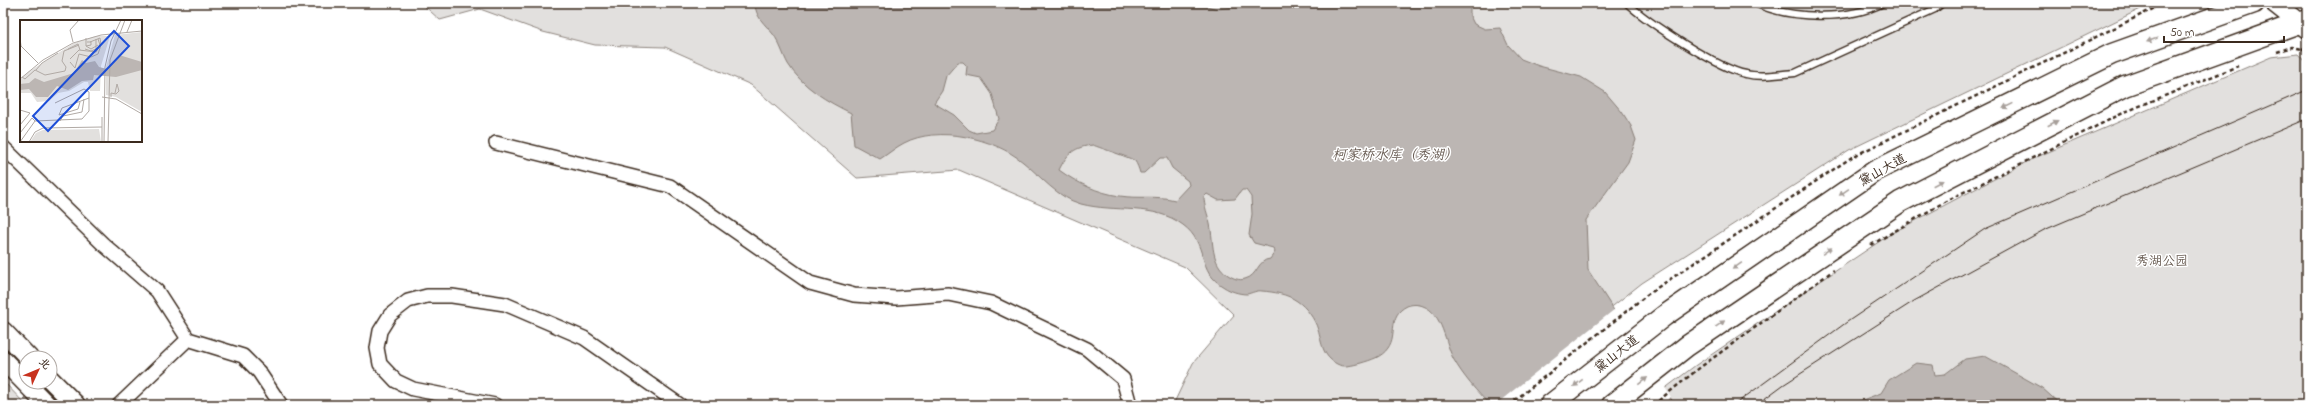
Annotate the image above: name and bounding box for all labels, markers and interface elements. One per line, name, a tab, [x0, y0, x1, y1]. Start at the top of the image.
scale bar	[2164, 18, 2284, 44]
inset map	[20, 20, 142, 142]
text: 50 m	[2170, 24, 2194, 42]
one-way arrow	[2145, 38, 2157, 44]
one-way arrow	[2002, 102, 2014, 109]
one-way arrow	[2047, 120, 2059, 126]
water label: 柯家桥水库（秀湖）	[1332, 145, 1458, 166]
street label: 黛山大道	[1855, 149, 1910, 191]
one-way arrow	[1932, 180, 1943, 186]
one-way arrow	[1839, 188, 1849, 196]
one-way arrow	[1822, 247, 1833, 255]
park label: 秀湖公园	[2136, 252, 2188, 271]
one-way arrow	[1732, 262, 1742, 270]
one-way arrow	[1714, 320, 1725, 328]
street label: 黛山大道	[1591, 331, 1643, 378]
north arrow	[18, 350, 58, 390]
text: 北	[35, 354, 54, 373]
one-way arrow	[1637, 377, 1648, 385]
one-way arrow	[1573, 379, 1584, 387]

